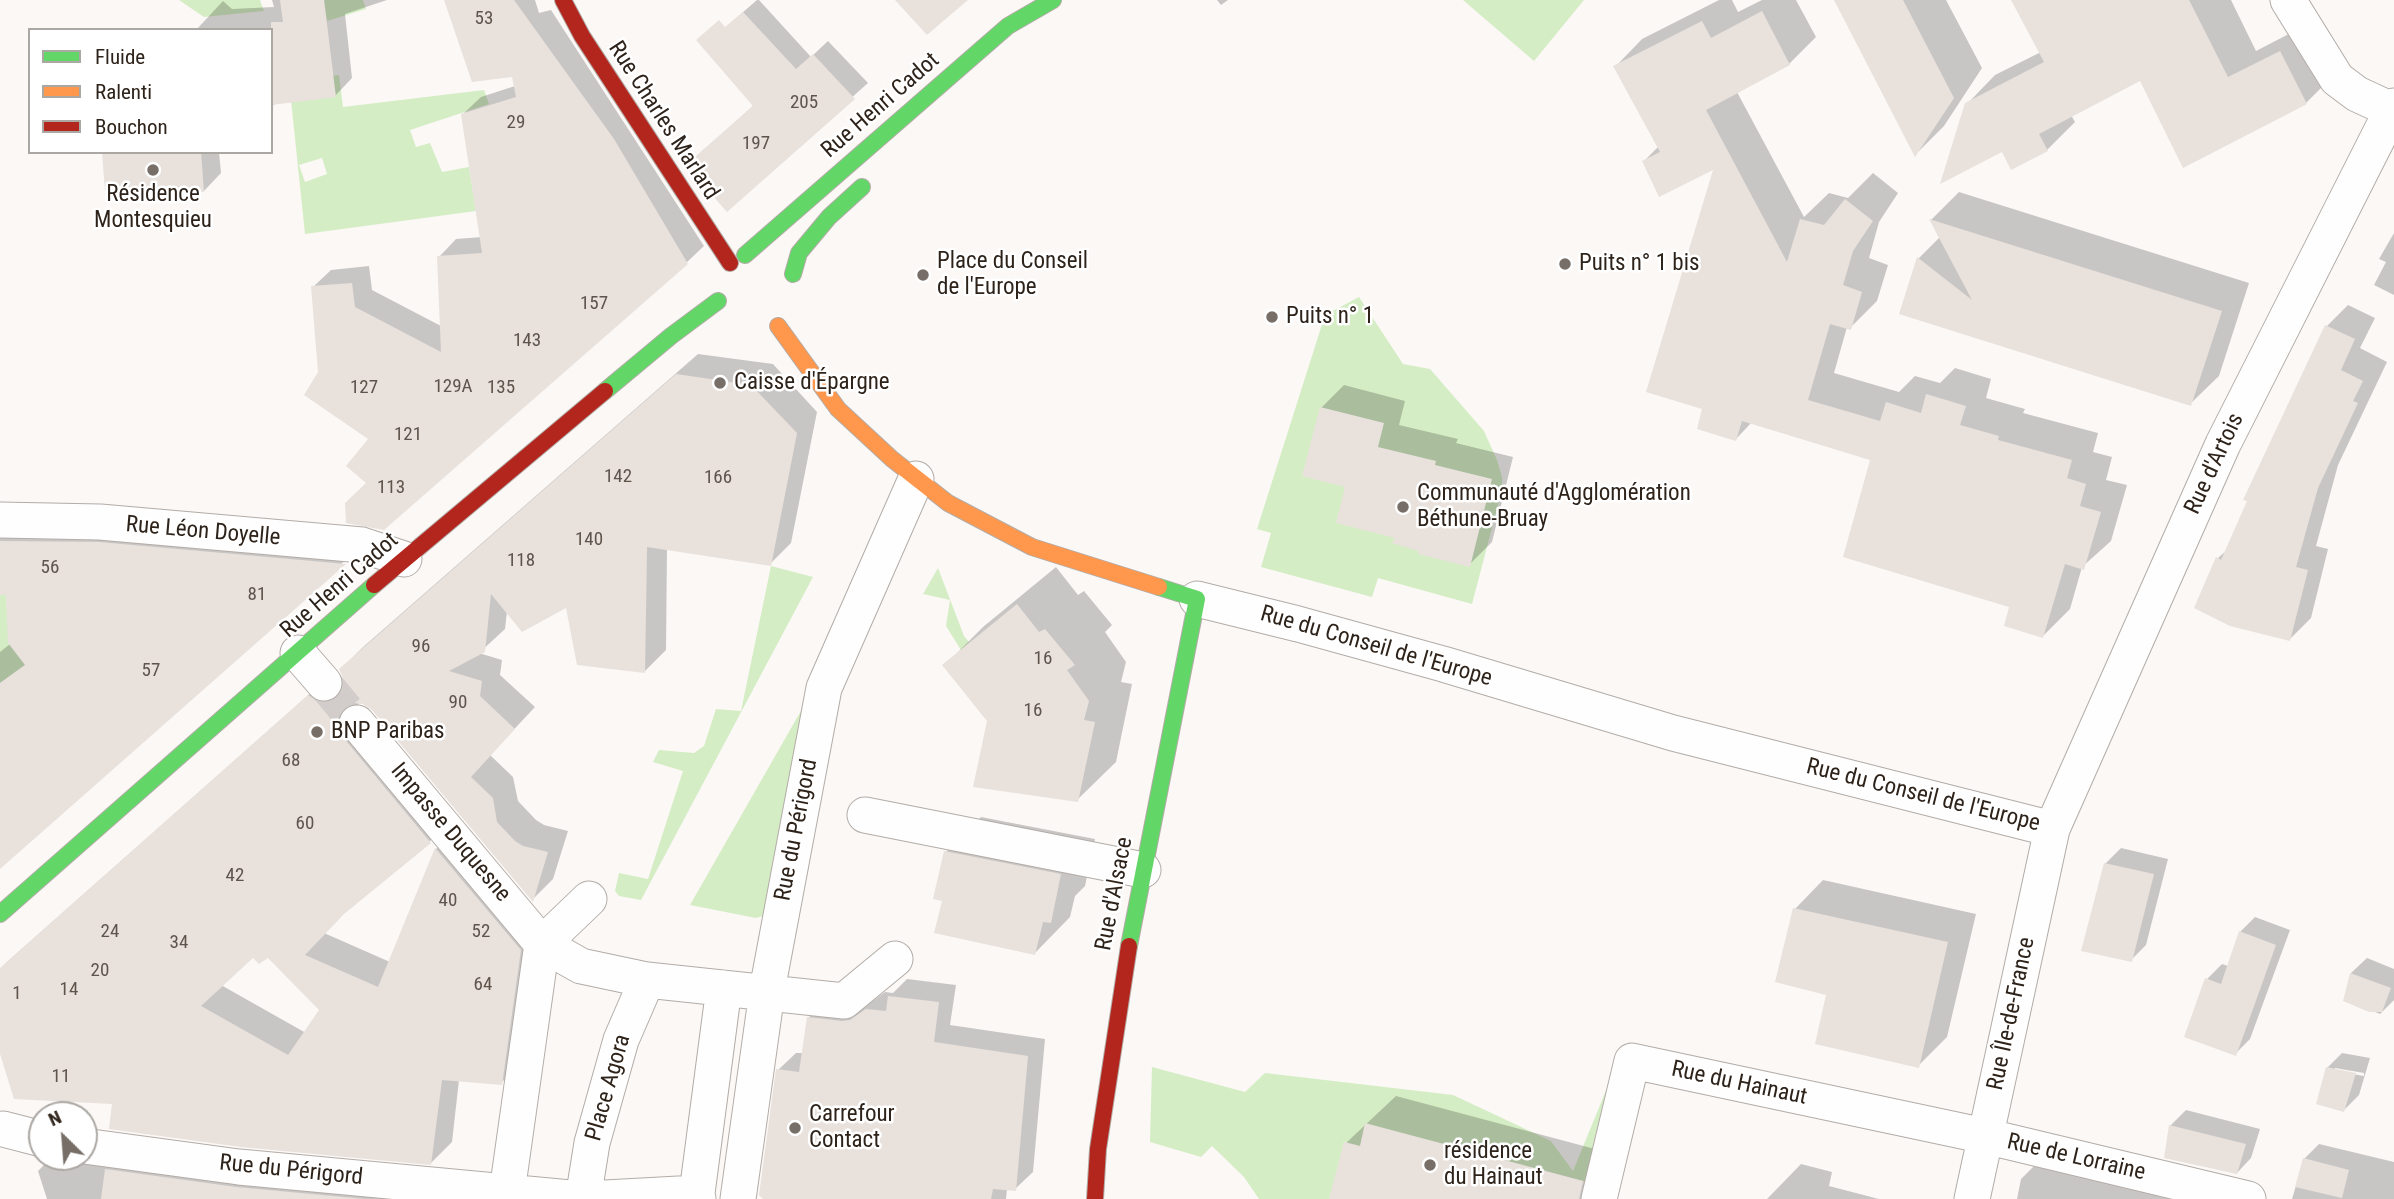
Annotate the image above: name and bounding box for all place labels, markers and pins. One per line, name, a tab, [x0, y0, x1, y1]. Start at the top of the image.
marker: Résidence Montesquieu	[145, 162, 161, 178]
place label: Résidence Montesquieu	[94, 181, 212, 235]
place label: Place du Conseil de l'Europe	[937, 248, 1088, 302]
place label: Puits n° 1 bis	[1579, 250, 1699, 278]
marker: Puits n° 1 bis	[1557, 256, 1573, 272]
marker: Place du Conseil de l'Europe	[915, 267, 931, 283]
place label: Puits n° 1	[1286, 303, 1374, 331]
marker: Puits n° 1	[1264, 309, 1280, 325]
place label: Caisse d'Épargne	[734, 369, 890, 397]
marker: Caisse d'Épargne	[712, 375, 728, 391]
place label: Communauté d'Agglomération Béthune-Bruay	[1417, 480, 1691, 534]
marker: Communauté d'Agglomération Béthune-Bruay	[1395, 499, 1411, 515]
place label: BNP Paribas	[331, 718, 445, 746]
marker: BNP Paribas	[309, 724, 325, 740]
place label: Carrefour Contact	[809, 1101, 895, 1155]
marker: Carrefour Contact	[787, 1120, 803, 1136]
place label: résidence du Hainaut	[1444, 1138, 1542, 1192]
marker: résidence du Hainaut	[1422, 1157, 1438, 1173]

